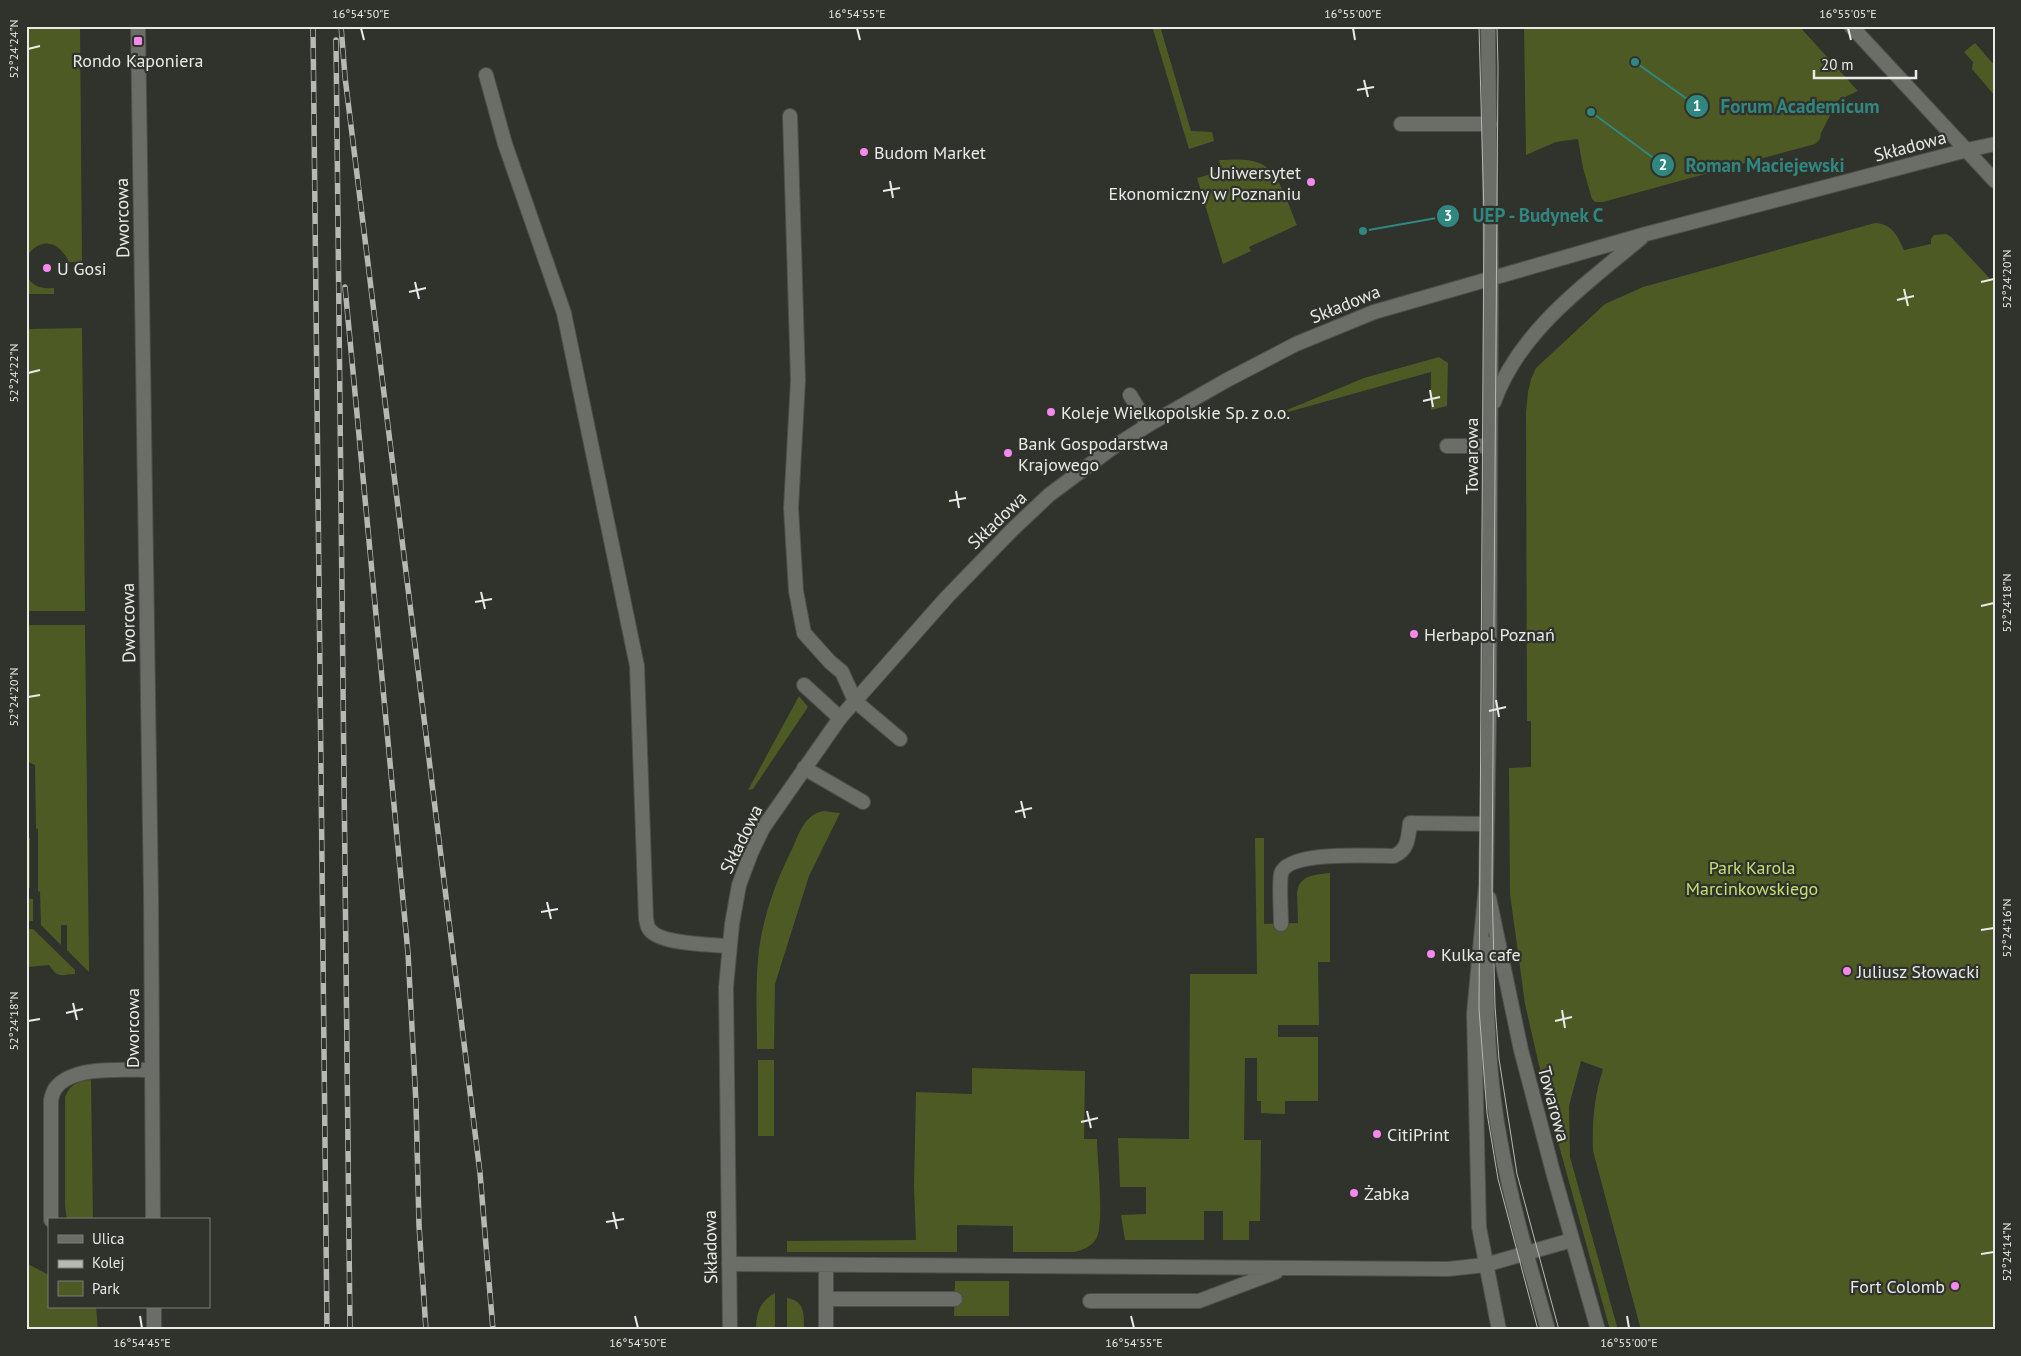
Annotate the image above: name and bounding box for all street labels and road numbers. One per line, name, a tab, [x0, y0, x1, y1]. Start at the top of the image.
street label: Składowa	[1871, 125, 1949, 167]
street label: Dworcowa	[110, 178, 134, 258]
street label: Składowa	[1307, 280, 1383, 328]
street label: Towarowa	[1460, 417, 1483, 495]
street label: Składowa	[963, 486, 1031, 554]
street label: Dworcowa	[116, 583, 140, 663]
street label: Składowa	[715, 801, 767, 877]
street label: Dworcowa	[121, 988, 144, 1068]
street label: Towarowa	[1533, 1064, 1575, 1144]
street label: Składowa	[698, 1210, 722, 1284]

